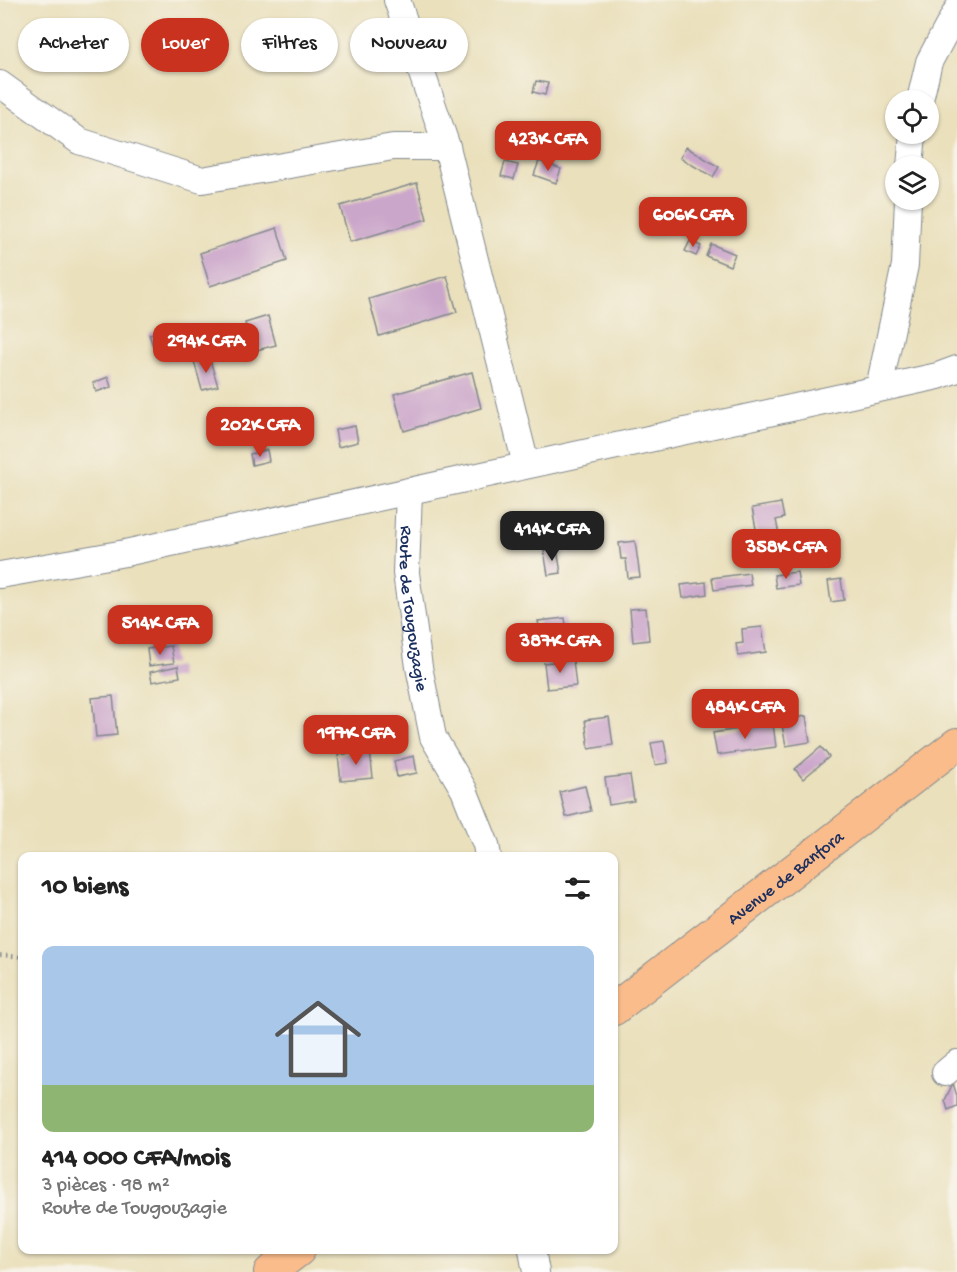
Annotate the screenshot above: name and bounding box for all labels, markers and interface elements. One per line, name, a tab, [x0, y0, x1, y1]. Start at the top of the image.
chip: Acheter	[18, 18, 129, 72]
chip: Louer	[141, 18, 229, 72]
chip: Filtres	[241, 18, 338, 72]
chip: Nouveau	[350, 18, 468, 72]
map controls	[885, 90, 939, 210]
button: locate	[885, 90, 939, 144]
pin: 423K CFA	[486, 121, 610, 172]
text: 423K CFA	[509, 129, 587, 152]
button: layers	[885, 156, 939, 210]
pin: 606K CFA	[631, 197, 755, 248]
text: 606K CFA	[653, 205, 733, 228]
pin: 294K CFA	[144, 323, 268, 374]
text: 294K CFA	[167, 331, 245, 354]
pin: 202K CFA	[198, 407, 322, 458]
text: 202K CFA	[220, 415, 300, 438]
pin: 414K CFA	[490, 511, 614, 562]
text: 414K CFA	[514, 519, 590, 542]
street label: Route de Tougouzagie	[393, 525, 432, 694]
pin: 358K CFA	[724, 529, 848, 580]
text: 358K CFA	[746, 537, 826, 560]
pin: 514K CFA	[98, 605, 222, 656]
text: 514K CFA	[122, 613, 198, 636]
pin: 387K CFA	[498, 623, 622, 674]
text: 387K CFA	[520, 631, 600, 654]
pin: 484K CFA	[683, 689, 807, 740]
text: 484K CFA	[706, 697, 784, 720]
pin: 197K CFA	[294, 715, 418, 766]
text: 197K CFA	[317, 723, 395, 746]
street label: Avenue de Banfora	[724, 827, 850, 930]
icon: filters	[561, 872, 594, 905]
text: 10 biens	[42, 873, 128, 904]
icon: home	[264, 985, 372, 1093]
text: 414 000 CFA/mois	[42, 1144, 230, 1175]
text: 3 pièces · 98 m²	[42, 1175, 170, 1198]
text: Route de Tougouzagie	[42, 1198, 227, 1221]

